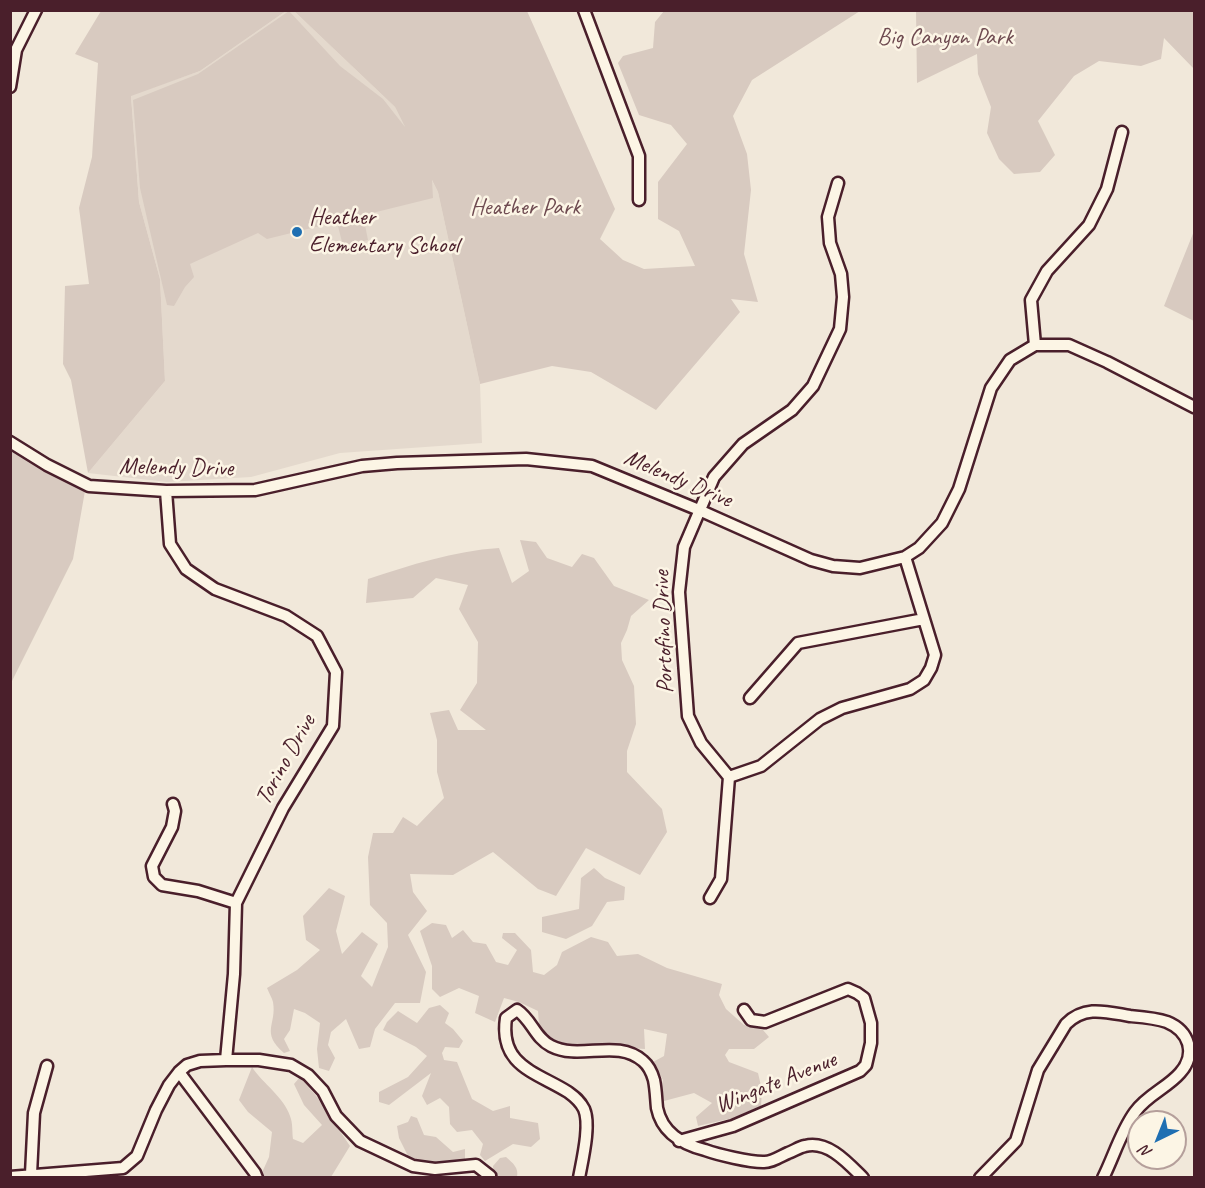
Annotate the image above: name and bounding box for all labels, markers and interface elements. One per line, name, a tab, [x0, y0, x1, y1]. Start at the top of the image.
park label: Big Canyon Park	[877, 24, 1013, 52]
park label: Heather Park	[470, 194, 580, 222]
place label: Heather Elementary School	[309, 204, 459, 260]
marker: Heather Elementary School	[290, 225, 304, 239]
street label: Melendy Drive	[620, 443, 736, 515]
street label: Melendy Drive	[119, 453, 233, 483]
street label: Portofino Drive	[647, 570, 681, 694]
street label: Torino Drive	[250, 710, 322, 810]
street label: Wingate Avenue	[711, 1046, 841, 1120]
north arrow	[1127, 1110, 1187, 1170]
text: N	[1136, 1141, 1157, 1162]

